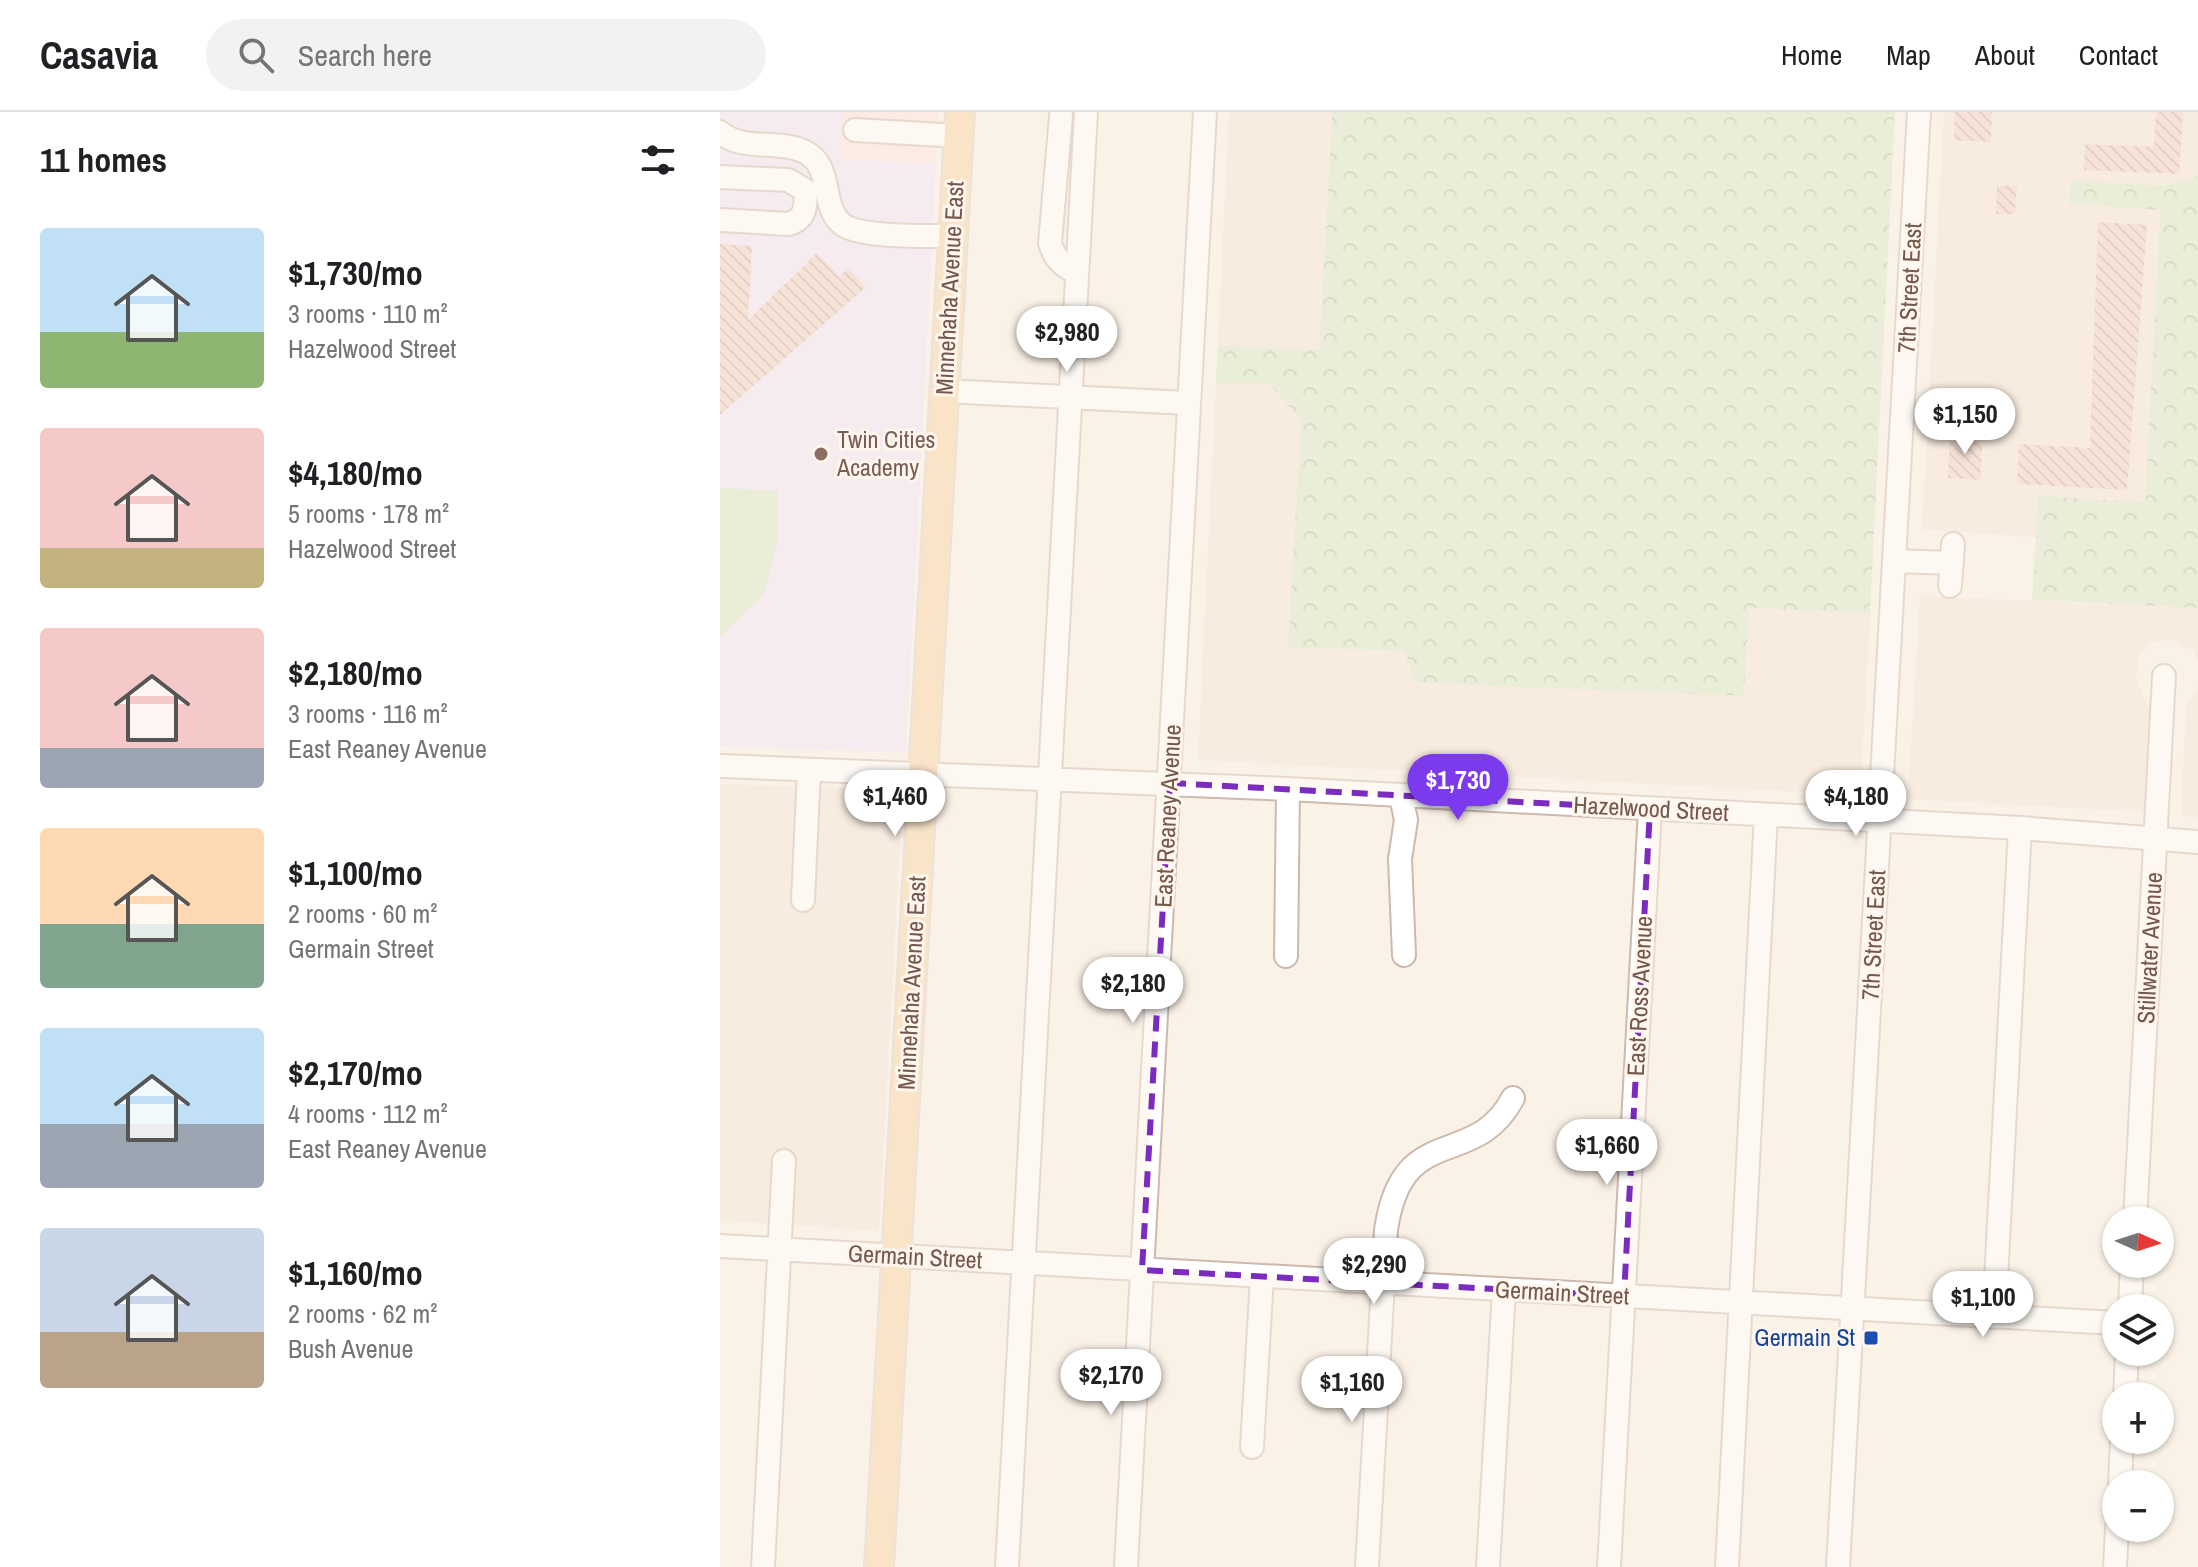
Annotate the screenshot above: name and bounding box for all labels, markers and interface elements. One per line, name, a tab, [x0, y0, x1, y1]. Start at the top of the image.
search box	[206, 19, 766, 91]
text: Casavia	[40, 30, 158, 81]
icon: search	[234, 33, 278, 77]
text: Search here	[298, 35, 432, 75]
text: Home	[1781, 36, 1842, 74]
text: Map	[1886, 36, 1931, 74]
text: About	[1975, 36, 2035, 74]
text: Contact	[2079, 36, 2158, 74]
text: 11 homes	[40, 137, 167, 183]
icon: filters	[636, 138, 680, 182]
street label: Minnehaha Avenue East	[927, 180, 971, 396]
street label: 7th Street East	[1890, 222, 1928, 354]
text: $1,730/mo	[288, 250, 423, 296]
icon: home	[104, 260, 200, 356]
text: 3 rooms · 110 m²	[288, 296, 448, 331]
pin: $2,980	[1002, 306, 1132, 374]
text: $2,980	[1034, 314, 1100, 349]
text: Hazelwood Street	[288, 331, 456, 366]
pin: $1,150	[1900, 388, 2030, 456]
text: $1,150	[1932, 396, 1998, 431]
place label: Twin Cities Academy	[836, 423, 935, 483]
marker: Twin Cities Academy	[812, 445, 830, 463]
text: $4,180/mo	[288, 450, 423, 496]
icon: home	[104, 460, 200, 556]
text: 5 rooms · 178 m²	[288, 496, 449, 531]
text: Hazelwood Street	[288, 531, 456, 566]
text: $2,180/mo	[288, 650, 423, 696]
icon: home	[104, 660, 200, 756]
text: 3 rooms · 116 m²	[288, 696, 448, 731]
street label: East Reaney Avenue	[1146, 723, 1188, 908]
text: East Reaney Avenue	[288, 731, 487, 766]
pin: $1,730	[1393, 754, 1523, 822]
text: $1,730	[1425, 762, 1491, 797]
pin: $1,460	[830, 770, 960, 838]
pin: $4,180	[1791, 770, 1921, 838]
text: $1,460	[862, 778, 928, 813]
text: $4,180	[1823, 778, 1889, 813]
street label: Hazelwood Street	[1573, 788, 1730, 828]
text: $1,100/mo	[288, 850, 423, 896]
icon: home	[104, 860, 200, 956]
street label: 7th Street East	[1854, 869, 1892, 1001]
street label: Stillwater Avenue	[2129, 871, 2169, 1025]
street label: Minnehaha Avenue East	[889, 875, 933, 1091]
text: 2 rooms · 60 m²	[288, 896, 437, 931]
street label: East Ross Avenue	[1619, 915, 1659, 1077]
text: Germain Street	[288, 931, 434, 966]
pin: $2,180	[1068, 957, 1198, 1025]
text: $2,180	[1100, 965, 1166, 1000]
text: $2,170/mo	[288, 1050, 423, 1096]
icon: home	[104, 1060, 200, 1156]
text: 4 rooms · 112 m²	[288, 1096, 448, 1131]
pin: $1,660	[1542, 1119, 1672, 1187]
text: $1,660	[1574, 1127, 1640, 1162]
text: East Reaney Avenue	[288, 1131, 487, 1166]
north arrow	[2102, 1206, 2174, 1278]
map controls	[2102, 1206, 2174, 1542]
street label: Germain Street	[847, 1237, 984, 1276]
pin: $2,290	[1309, 1238, 1439, 1306]
text: $2,290	[1341, 1246, 1407, 1281]
text: $1,160/mo	[288, 1250, 423, 1296]
icon: home	[104, 1260, 200, 1356]
pin: $1,100	[1918, 1271, 2048, 1339]
street label: Germain Street	[1494, 1273, 1631, 1312]
text: $1,100	[1950, 1279, 2016, 1314]
button: layers	[2102, 1294, 2174, 1366]
text: 2 rooms · 62 m²	[288, 1296, 437, 1331]
place label: Germain St	[1754, 1321, 1856, 1353]
marker: Germain St	[1862, 1329, 1880, 1347]
text: Bush Avenue	[288, 1331, 413, 1366]
pin: $2,170	[1046, 1349, 1176, 1417]
pin: $1,160	[1287, 1356, 1417, 1424]
text: $2,170	[1078, 1357, 1144, 1392]
text: $1,160	[1319, 1364, 1385, 1399]
button: +	[2102, 1382, 2174, 1454]
button: −	[2102, 1470, 2174, 1542]

